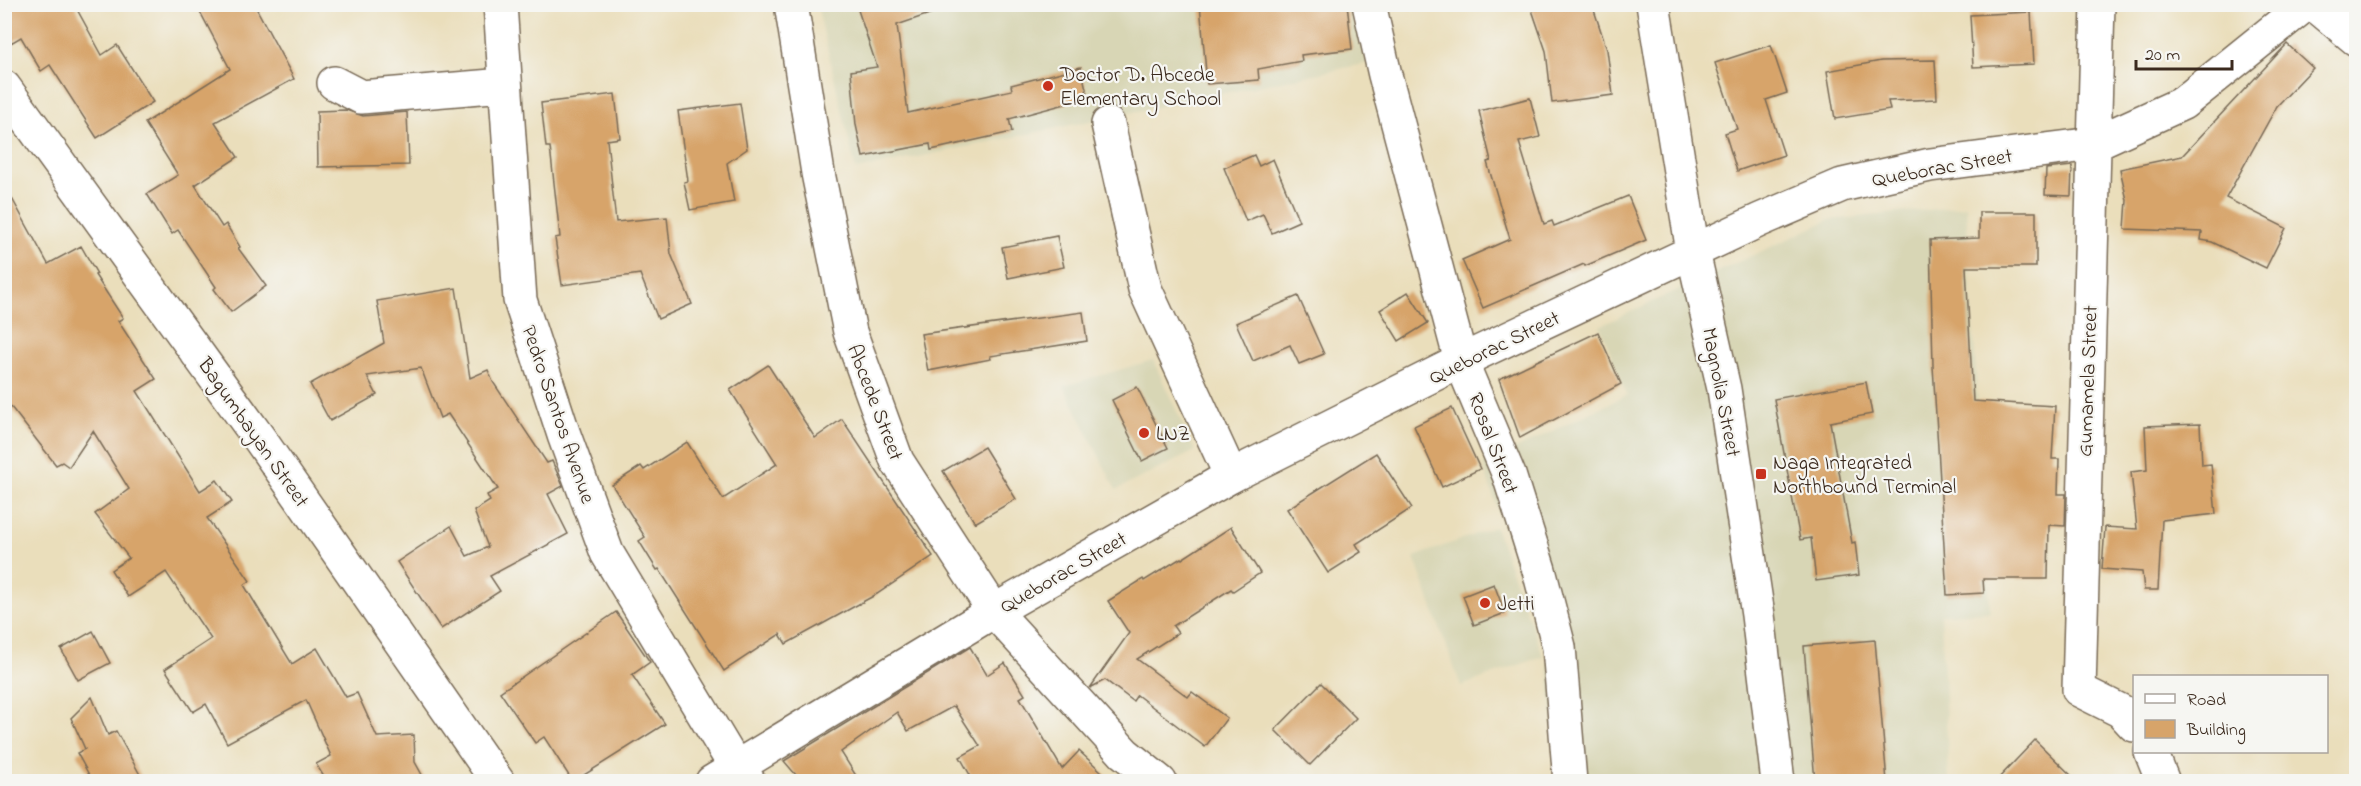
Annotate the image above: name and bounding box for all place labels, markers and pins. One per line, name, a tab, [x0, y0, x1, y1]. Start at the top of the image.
place label: Doctor D. Abcede Elementary School	[1059, 61, 1221, 117]
marker: Doctor D. Abcede Elementary School	[1041, 79, 1055, 93]
place label: LNZ	[1156, 420, 1190, 450]
marker: LNZ	[1137, 426, 1151, 440]
place label: Naga Integrated Northbound Terminal	[1773, 449, 1956, 503]
marker: Naga Integrated Northbound Terminal	[1754, 467, 1768, 481]
place label: Jetti	[1497, 590, 1535, 620]
marker: Jetti	[1478, 596, 1492, 610]

